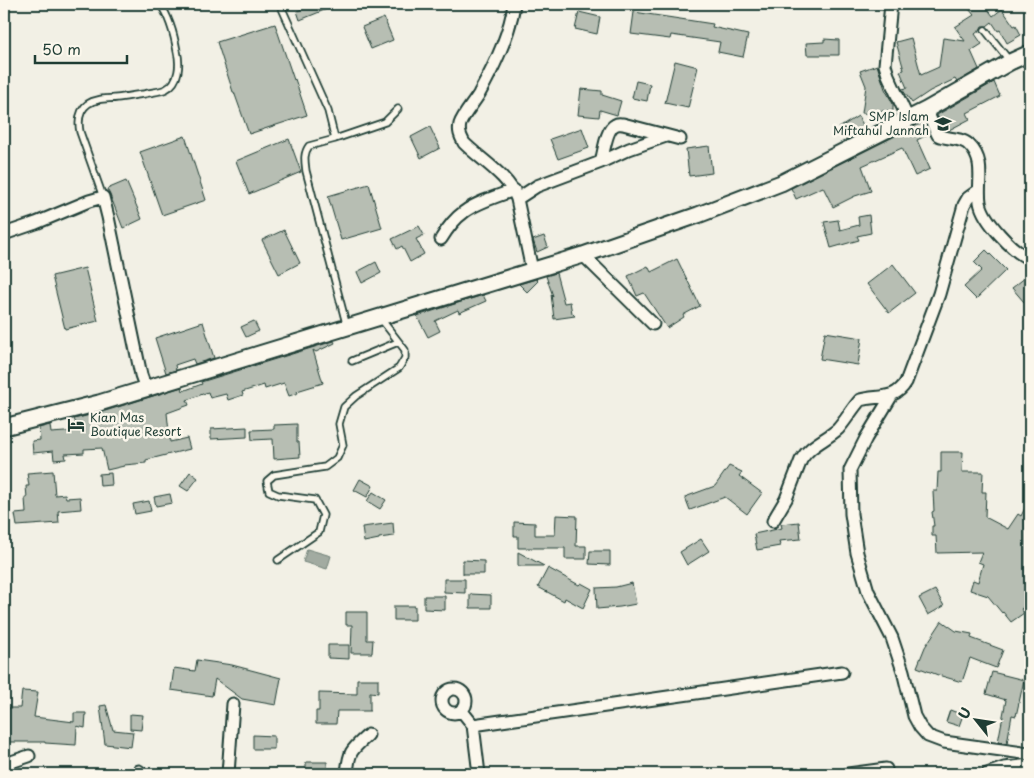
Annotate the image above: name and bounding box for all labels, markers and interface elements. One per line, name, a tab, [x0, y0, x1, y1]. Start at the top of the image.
scale bar	[35, 32, 128, 64]
text: 50 m	[42, 37, 81, 60]
place label: SMP Islam Miftahul Jannah	[833, 107, 929, 139]
school or university icon: SMP Islam Miftahul Jannah	[933, 114, 953, 134]
place label: Kian Mas Boutique Resort	[90, 408, 181, 440]
hotel icon: Kian Mas Boutique Resort	[66, 415, 86, 435]
north arrow	[952, 696, 1002, 746]
text: U	[953, 703, 976, 723]

